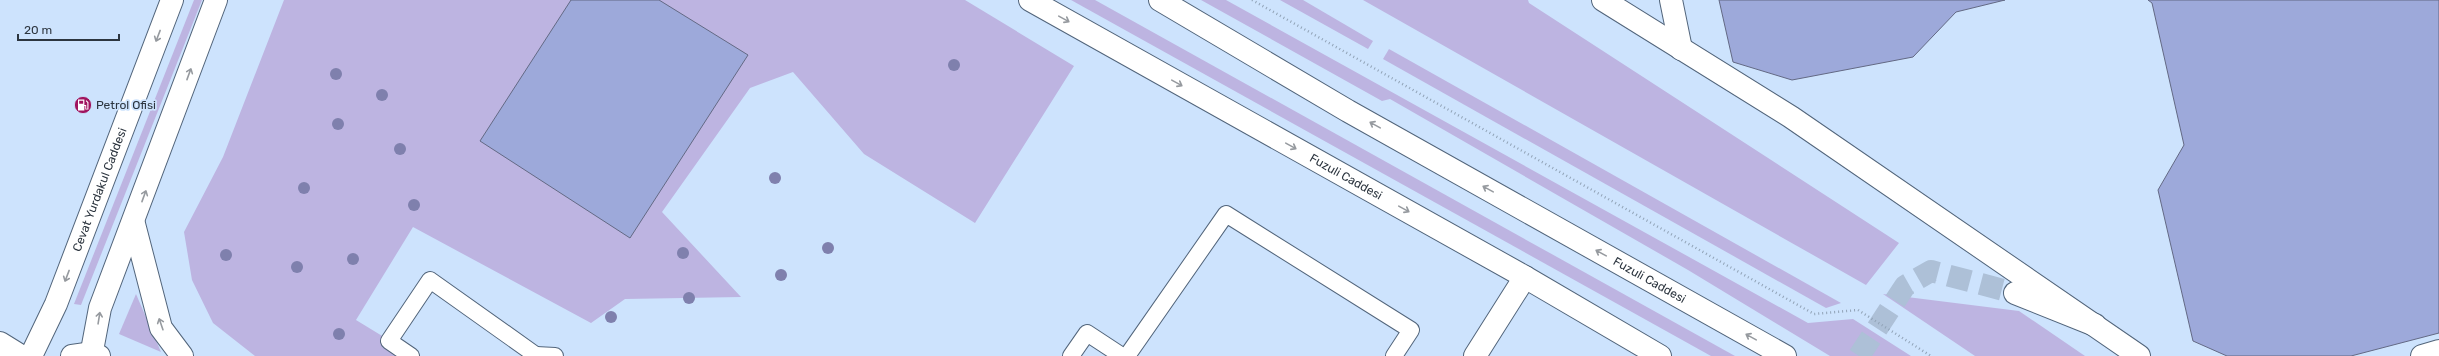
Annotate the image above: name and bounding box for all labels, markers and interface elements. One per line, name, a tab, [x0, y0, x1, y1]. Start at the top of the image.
scale bar	[18, 16, 119, 42]
one-way arrow	[1058, 16, 1070, 23]
text: 20 m	[24, 23, 52, 37]
one-way arrow	[154, 30, 162, 42]
one-way arrow	[185, 69, 193, 81]
one-way arrow	[1171, 79, 1183, 87]
fuel station icon: Petrol Ofisi	[73, 95, 93, 115]
place label: Petrol Ofisi	[96, 98, 156, 112]
one-way arrow	[1369, 121, 1381, 129]
street label: Cevat Yurdakul Caddesi	[70, 126, 130, 254]
one-way arrow	[1285, 143, 1297, 150]
street label: Fuzuli Caddesi	[1307, 151, 1385, 203]
one-way arrow	[1482, 185, 1494, 192]
one-way arrow	[140, 191, 148, 203]
one-way arrow	[1398, 206, 1410, 214]
one-way arrow	[1595, 248, 1607, 256]
street label: Fuzuli Caddesi	[1611, 254, 1688, 306]
one-way arrow	[62, 269, 70, 281]
one-way arrow	[95, 312, 103, 325]
one-way arrow	[157, 317, 164, 330]
one-way arrow	[1745, 332, 1757, 340]

